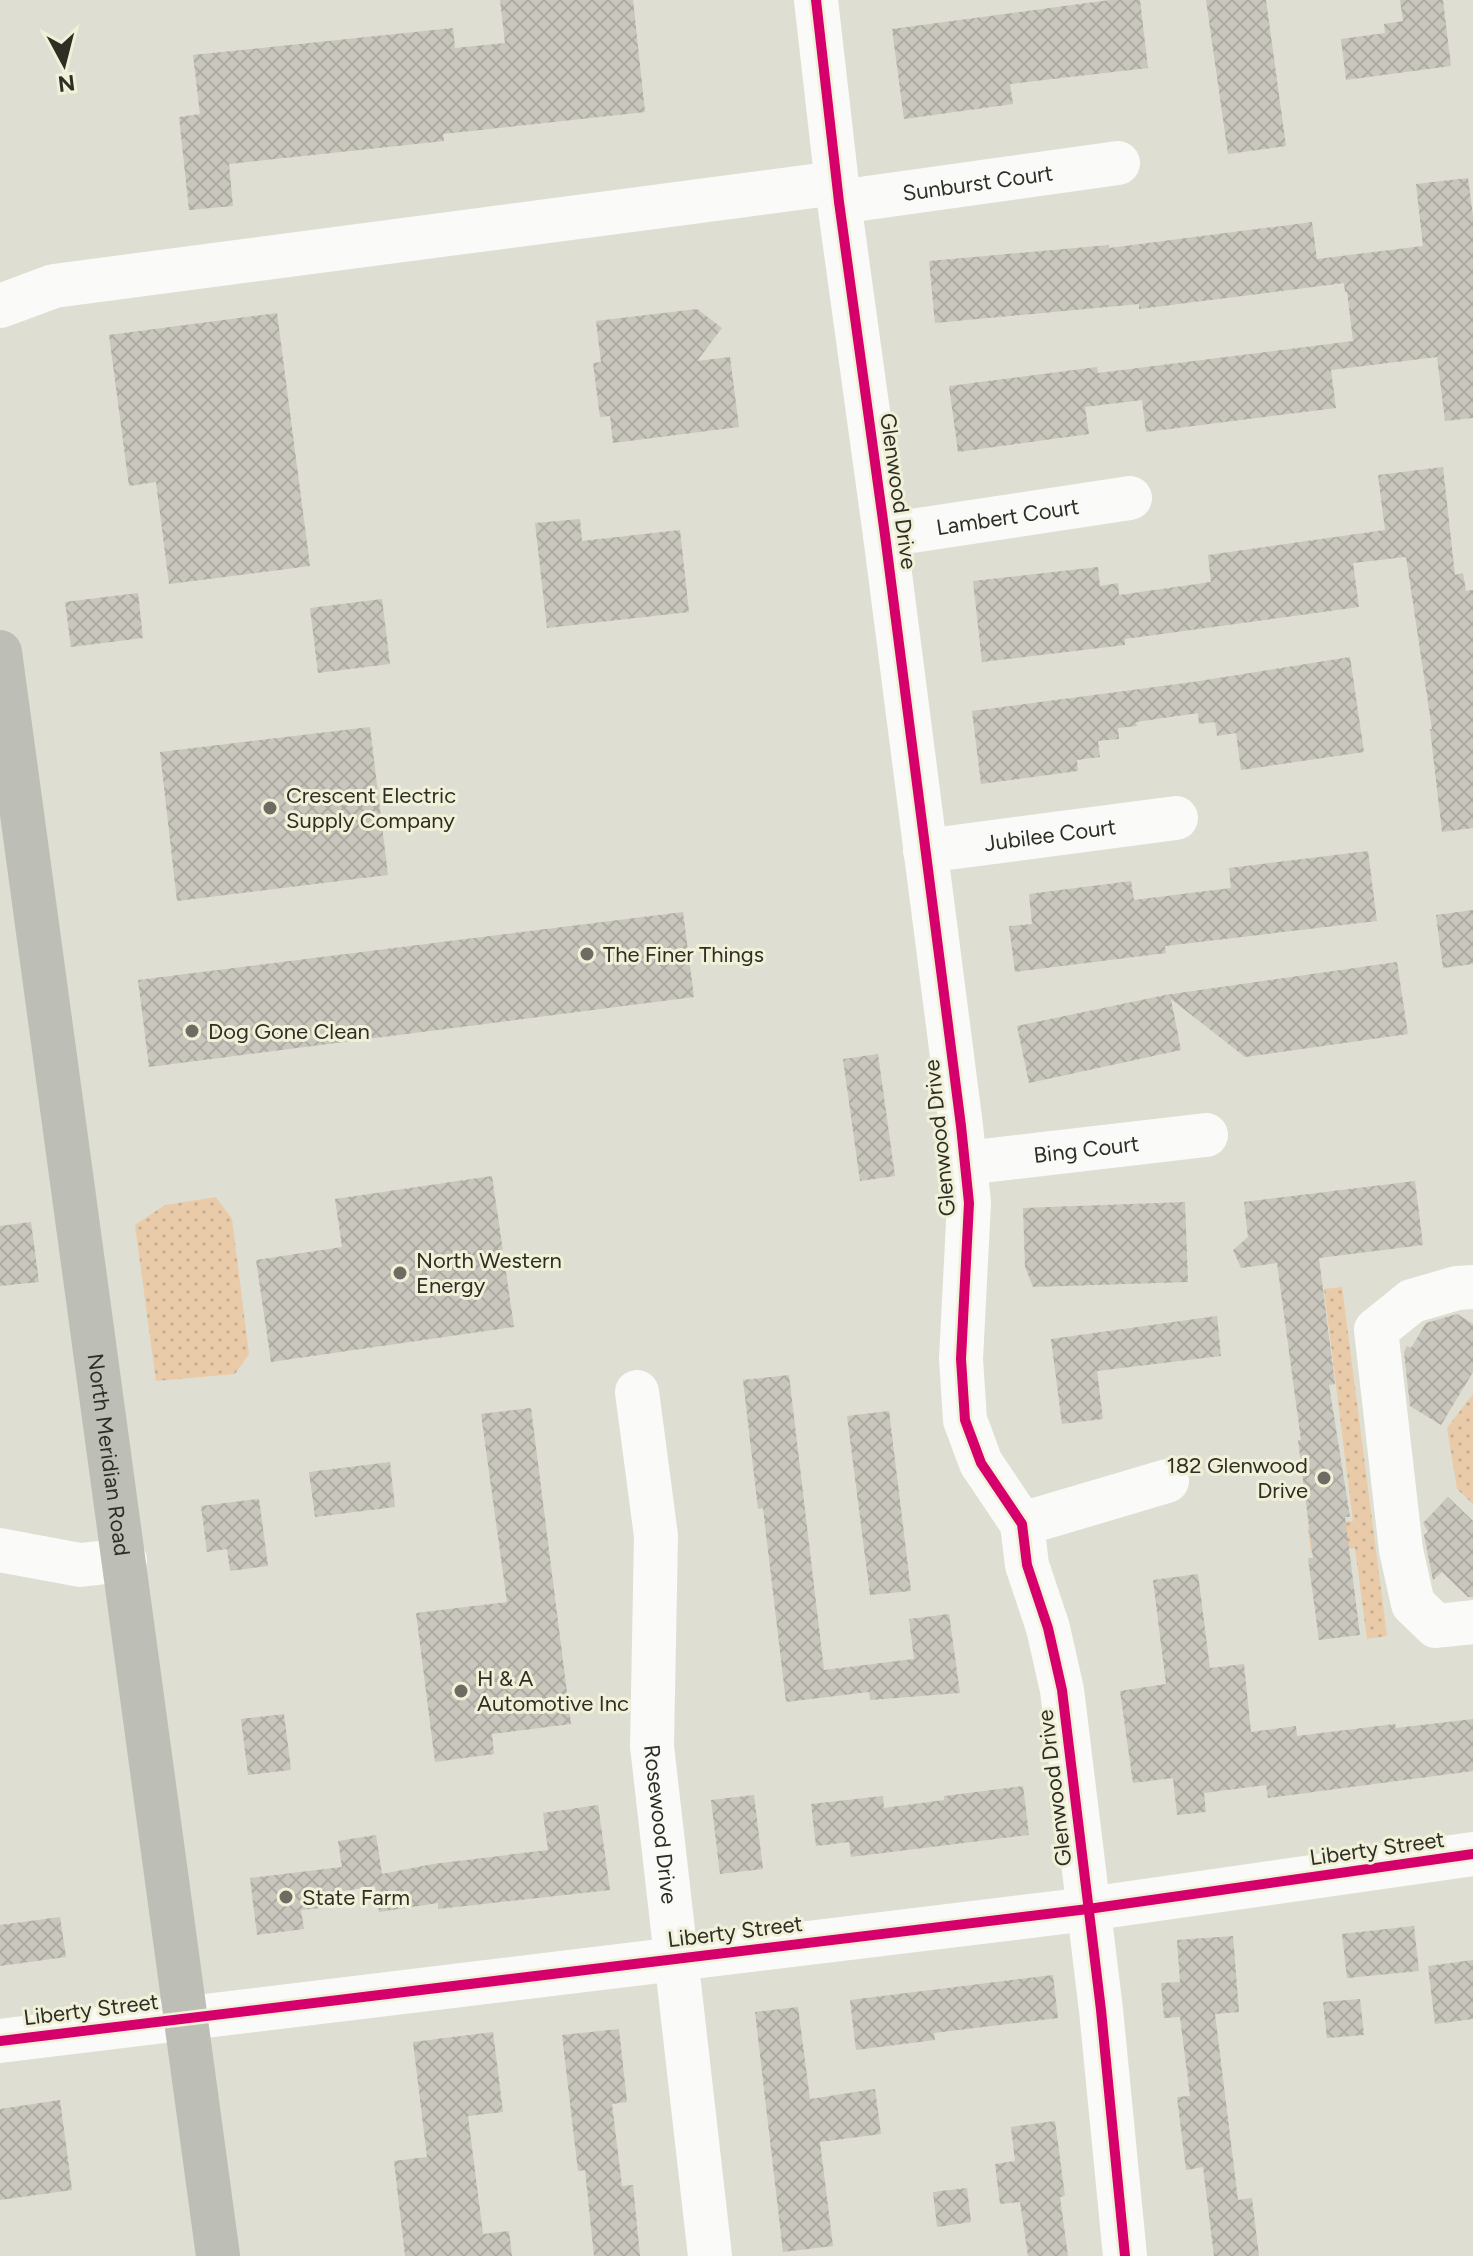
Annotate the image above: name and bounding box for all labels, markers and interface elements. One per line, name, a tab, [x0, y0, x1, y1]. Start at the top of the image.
north arrow	[24, 24, 104, 104]
text: N	[56, 69, 76, 98]
street label: Sunburst Court	[901, 159, 1055, 207]
street label: Glenwood Drive	[874, 411, 923, 571]
street label: Lambert Court	[934, 493, 1081, 541]
place label: Crescent Electric Supply Company	[286, 782, 456, 834]
marker: Crescent Electric Supply Company	[261, 799, 279, 817]
street label: Jubilee Court	[982, 813, 1118, 857]
place label: The Finer Things	[603, 941, 764, 968]
marker: The Finer Things	[578, 945, 596, 963]
place label: Dog Gone Clean	[208, 1018, 370, 1045]
marker: Dog Gone Clean	[183, 1022, 201, 1040]
street label: Glenwood Drive	[918, 1058, 961, 1218]
street label: Bing Court	[1032, 1130, 1140, 1169]
place label: North Western Energy	[416, 1247, 562, 1299]
marker: North Western Energy	[391, 1264, 409, 1282]
street label: North Meridian Road	[81, 1352, 136, 1558]
place label: 182 Glenwood Drive	[1167, 1452, 1308, 1504]
marker: 182 Glenwood Drive	[1315, 1469, 1333, 1487]
place label: H & A Automotive Inc	[477, 1665, 629, 1717]
marker: H & A Automotive Inc	[452, 1682, 470, 1700]
street label: Glenwood Drive	[1032, 1708, 1077, 1868]
street label: Rosewood Drive	[638, 1743, 683, 1905]
street label: Liberty Street	[1308, 1826, 1446, 1871]
place label: State Farm	[302, 1884, 410, 1911]
marker: State Farm	[277, 1888, 295, 1906]
street label: Liberty Street	[666, 1910, 804, 1953]
street label: Liberty Street	[22, 1988, 160, 2031]

